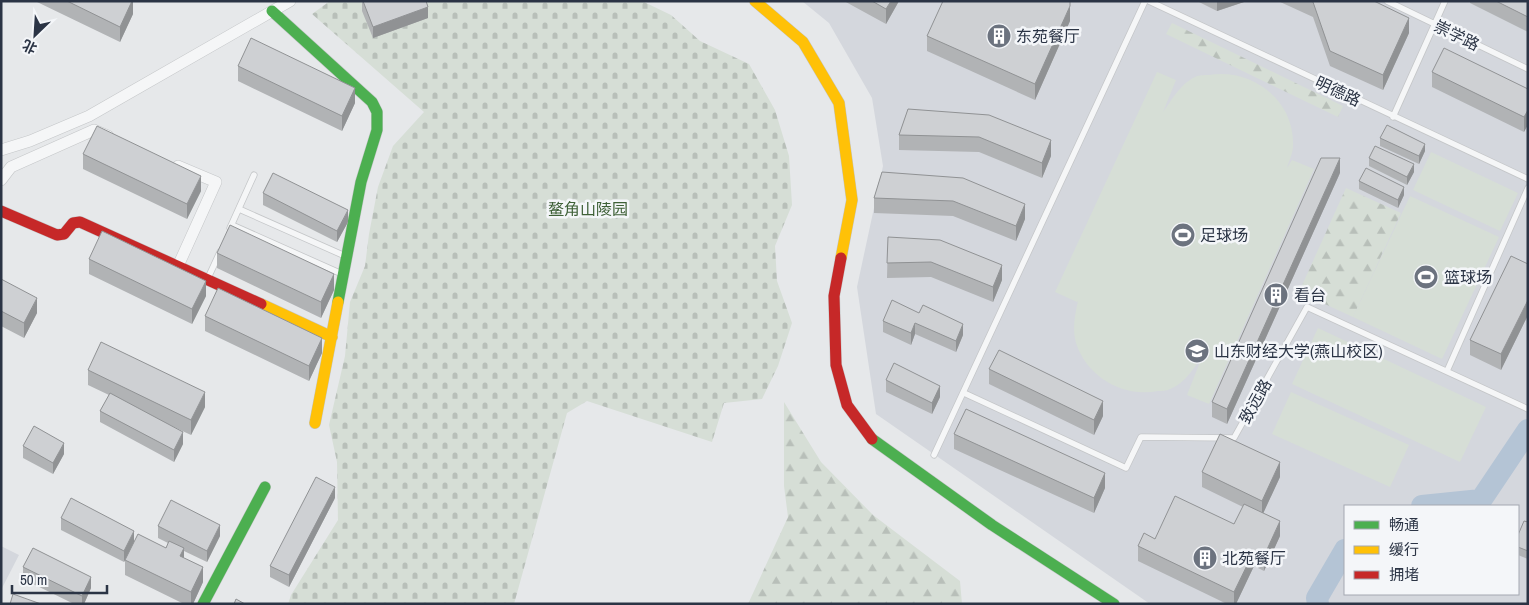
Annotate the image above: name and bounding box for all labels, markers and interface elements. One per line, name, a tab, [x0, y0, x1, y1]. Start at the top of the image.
north arrow	[10, 10, 60, 60]
street label: 崇学路	[1431, 15, 1483, 55]
building icon: 东苑餐厅	[986, 23, 1012, 49]
place label: 东苑餐厅	[1016, 25, 1080, 47]
text: 北	[19, 36, 40, 58]
street label: 明德路	[1312, 71, 1364, 111]
park label: 鳌角山陵园	[548, 198, 628, 220]
sports icon: 足球场	[1170, 222, 1196, 248]
place label: 足球场	[1200, 224, 1248, 246]
sports icon: 篮球场	[1413, 264, 1439, 290]
place label: 篮球场	[1444, 266, 1492, 288]
building icon: 看台	[1263, 282, 1289, 308]
place label: 看台	[1294, 284, 1326, 306]
school or university icon: 山东财经大学(燕山校区)	[1184, 338, 1210, 364]
place label: 山东财经大学(燕山校区)	[1214, 340, 1383, 362]
street label: 致远路	[1234, 375, 1276, 427]
legend	[1344, 505, 1519, 595]
text: 畅通	[1389, 514, 1419, 535]
text: 缓行	[1389, 539, 1419, 560]
building icon: 北苑餐厅	[1192, 545, 1218, 571]
place label: 北苑餐厅	[1222, 547, 1286, 569]
scale bar	[12, 562, 108, 594]
text: 拥堵	[1389, 564, 1419, 585]
text: 50 m	[20, 569, 47, 590]

